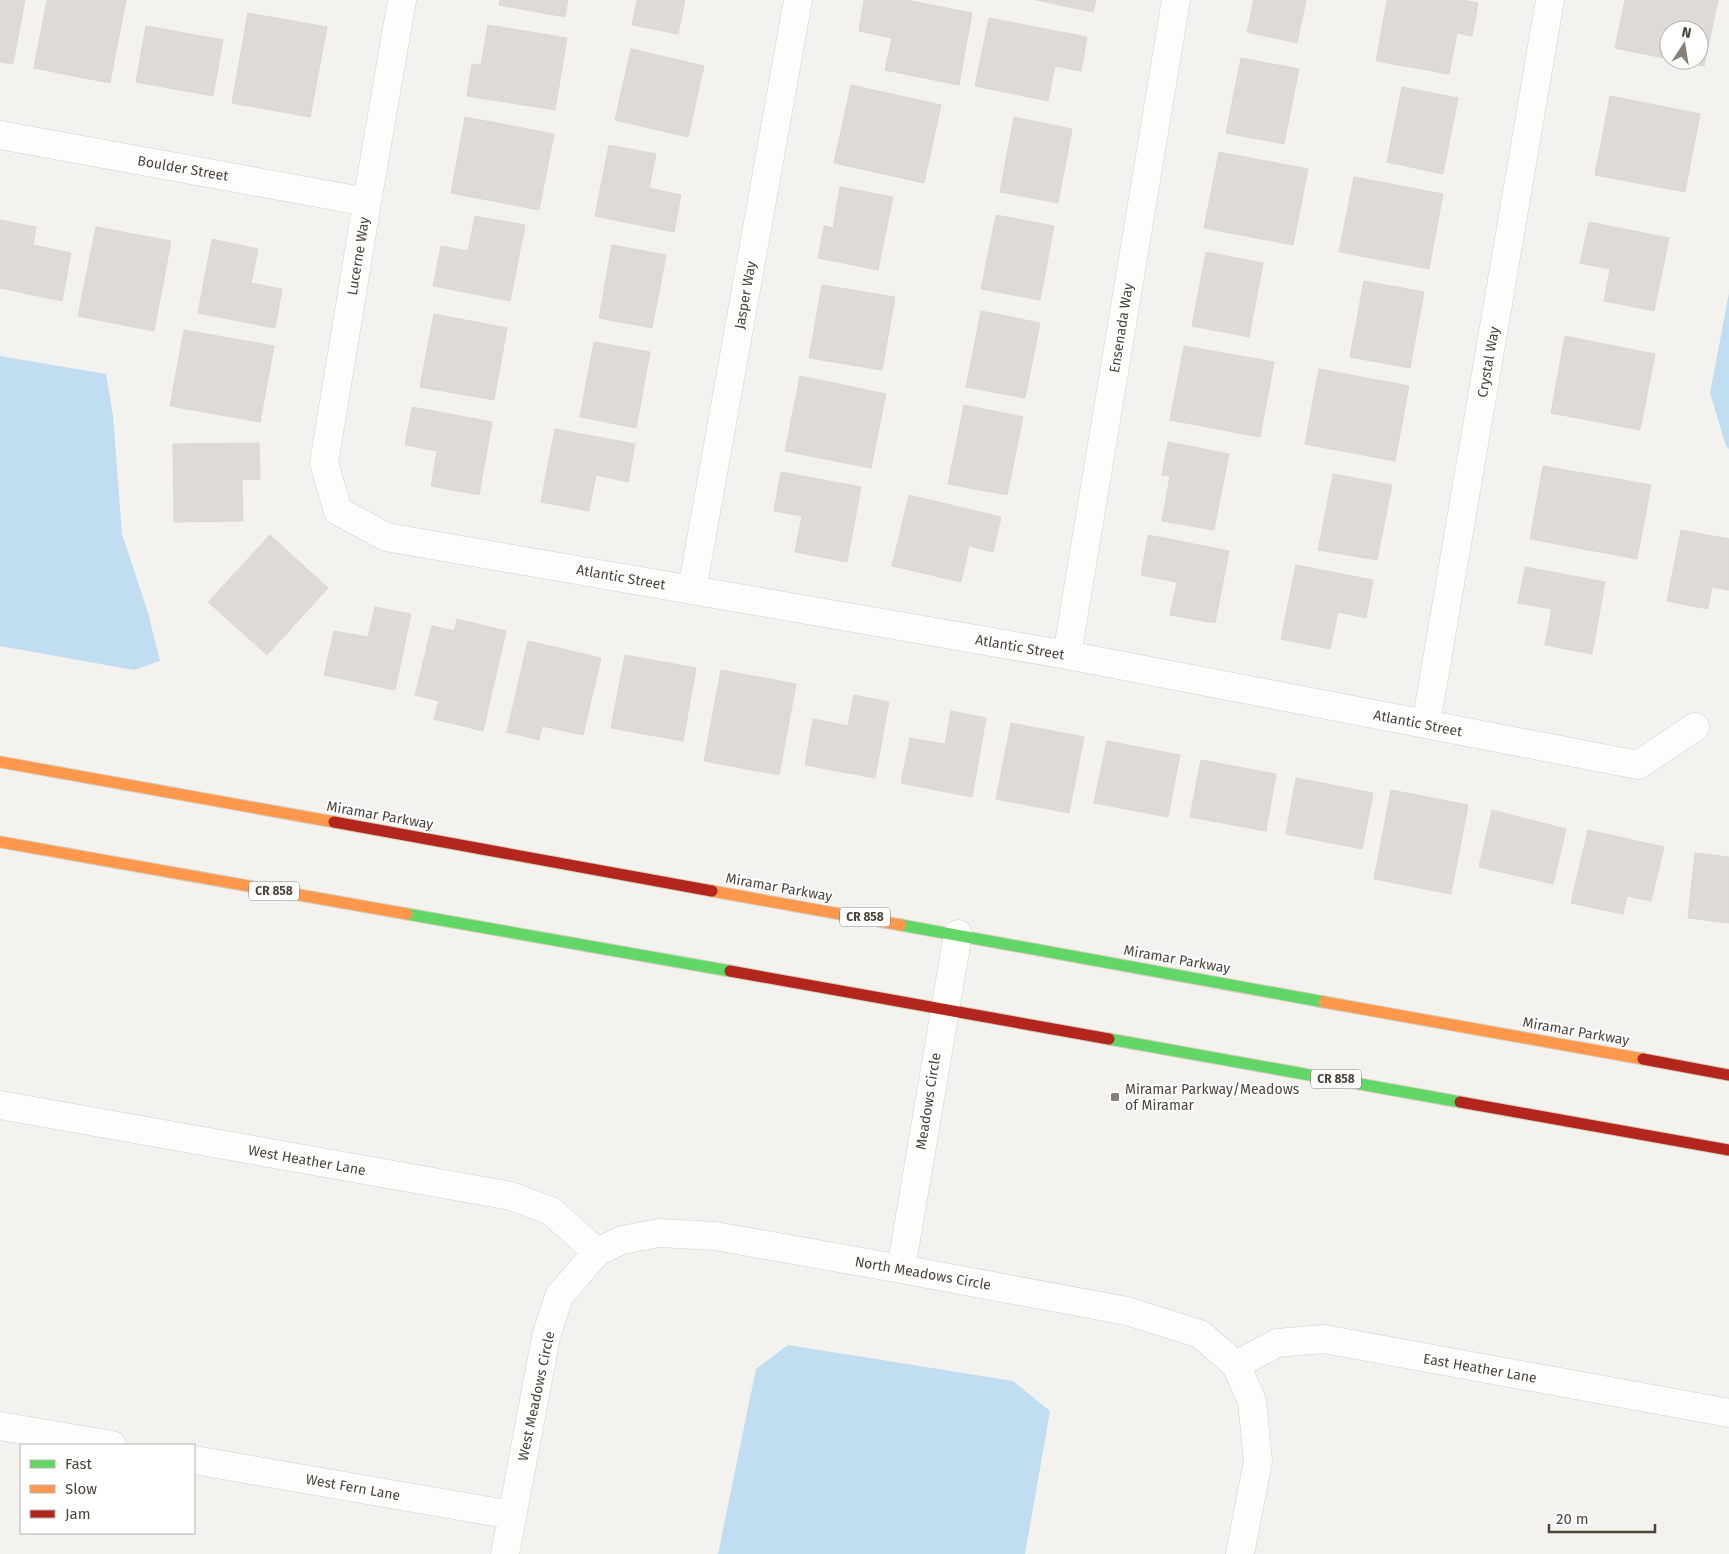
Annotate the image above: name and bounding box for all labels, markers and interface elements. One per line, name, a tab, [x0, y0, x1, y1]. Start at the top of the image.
north arrow	[1659, 20, 1709, 70]
text: N	[1680, 23, 1693, 42]
street label: Boulder Street	[136, 152, 231, 185]
street label: Lucerne Way	[344, 215, 373, 297]
street label: Jasper Way	[731, 260, 760, 330]
street label: Ensenada Way	[1106, 282, 1137, 374]
street label: Crystal Way	[1474, 325, 1503, 399]
street label: Atlantic Street	[575, 561, 668, 594]
street label: Atlantic Street	[974, 631, 1067, 664]
street label: Atlantic Street	[1372, 707, 1465, 741]
street label: Miramar Parkway	[325, 798, 435, 833]
street label: Miramar Parkway	[724, 870, 834, 905]
road number: CR 858	[249, 881, 299, 900]
road number: CR 858	[840, 908, 890, 926]
street label: Miramar Parkway	[1122, 942, 1232, 977]
street label: Miramar Parkway	[1521, 1014, 1631, 1049]
street label: Meadows Circle	[912, 1051, 945, 1151]
road number: CR 858	[1311, 1070, 1361, 1088]
place label: Miramar Parkway/Meadows of Miramar	[1125, 1081, 1300, 1114]
marker: Miramar Parkway/Meadows of Miramar	[1109, 1091, 1121, 1103]
street label: West Heather Lane	[247, 1142, 367, 1179]
street label: North Meadows Circle	[853, 1253, 992, 1294]
street label: West Meadows Circle	[514, 1330, 559, 1463]
street label: East Heather Lane	[1422, 1350, 1538, 1387]
legend	[20, 1444, 195, 1534]
text: Fast	[65, 1455, 92, 1473]
street label: West Fern Lane	[304, 1471, 402, 1504]
text: Slow	[65, 1480, 97, 1498]
scale bar	[1549, 1502, 1655, 1534]
text: Jam	[65, 1505, 91, 1523]
text: 20 m	[1556, 1510, 1589, 1528]

